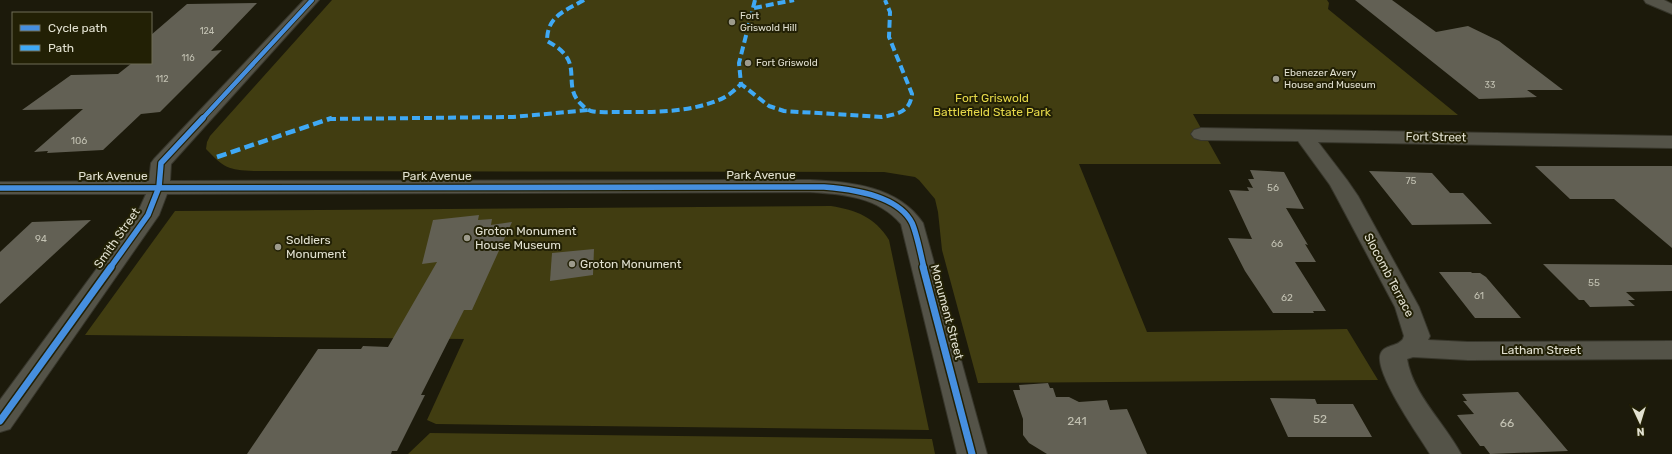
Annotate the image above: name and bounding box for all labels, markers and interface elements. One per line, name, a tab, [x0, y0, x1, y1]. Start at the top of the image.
place label: Fort Griswold Hill	[740, 10, 797, 34]
legend	[12, 12, 152, 64]
marker: Fort Griswold Hill	[727, 17, 737, 27]
text: Cycle path	[48, 21, 107, 35]
house number: 124	[200, 26, 215, 36]
text: Path	[48, 41, 74, 55]
house number: 116	[181, 53, 195, 63]
place label: Fort Griswold	[756, 57, 818, 69]
marker: Fort Griswold	[743, 58, 753, 68]
place label: Ebenezer Avery House and Museum	[1284, 67, 1376, 91]
house number: 112	[156, 74, 169, 84]
marker: Ebenezer Avery House and Museum	[1271, 74, 1281, 84]
house number: 33	[1485, 80, 1495, 90]
park label: Fort Griswold Battlefield State Park	[933, 91, 1052, 119]
street label: Fort Street	[1406, 129, 1467, 145]
house number: 106	[71, 135, 87, 147]
street label: Park Avenue	[726, 168, 796, 182]
street label: Park Avenue	[78, 169, 148, 183]
street label: Park Avenue	[402, 169, 472, 183]
house number: 75	[1405, 175, 1417, 187]
house number: 56	[1267, 182, 1279, 194]
street label: Smith Street	[91, 205, 143, 271]
place label: Groton Monument House Museum	[475, 224, 577, 252]
street label: Slocomb Terrace	[1361, 231, 1417, 319]
house number: 94	[35, 233, 47, 245]
place label: Soldiers Monument	[286, 233, 346, 261]
marker: Groton Monument House Museum	[462, 233, 472, 243]
house number: 66	[1271, 238, 1283, 250]
marker: Soldiers Monument	[273, 242, 283, 252]
place label: Groton Monument	[580, 257, 682, 271]
marker: Groton Monument	[567, 259, 577, 269]
street label: Monument Street	[928, 263, 966, 361]
house number: 55	[1588, 277, 1600, 289]
house number: 61	[1474, 290, 1484, 302]
house number: 62	[1281, 292, 1293, 304]
street label: Latham Street	[1501, 343, 1581, 357]
north arrow	[1620, 402, 1660, 442]
house number: 52	[1313, 412, 1327, 426]
house number: 241	[1067, 414, 1087, 428]
house number: 66	[1500, 416, 1514, 430]
text: N	[1636, 425, 1645, 438]

